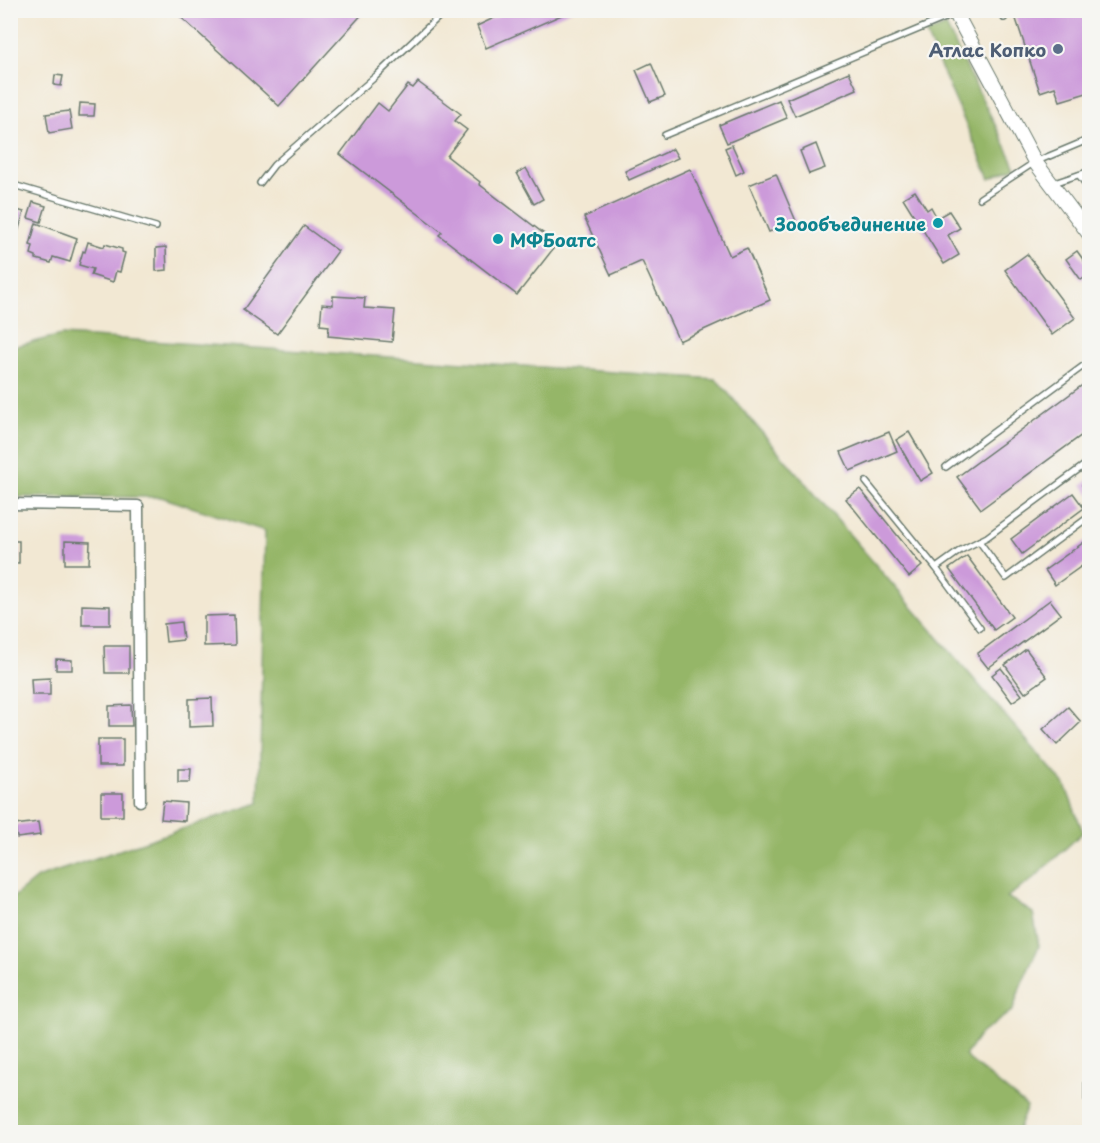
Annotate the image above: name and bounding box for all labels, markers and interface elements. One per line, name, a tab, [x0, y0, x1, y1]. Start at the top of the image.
place label: Атлас Копко	[929, 36, 1046, 63]
marker: Атлас Копко	[1051, 42, 1065, 56]
place label: Зоообъединение	[774, 210, 926, 237]
marker: Зоообъединение	[931, 216, 945, 230]
place label: МФБоатс	[510, 226, 596, 253]
marker: МФБоатс	[491, 232, 505, 246]

